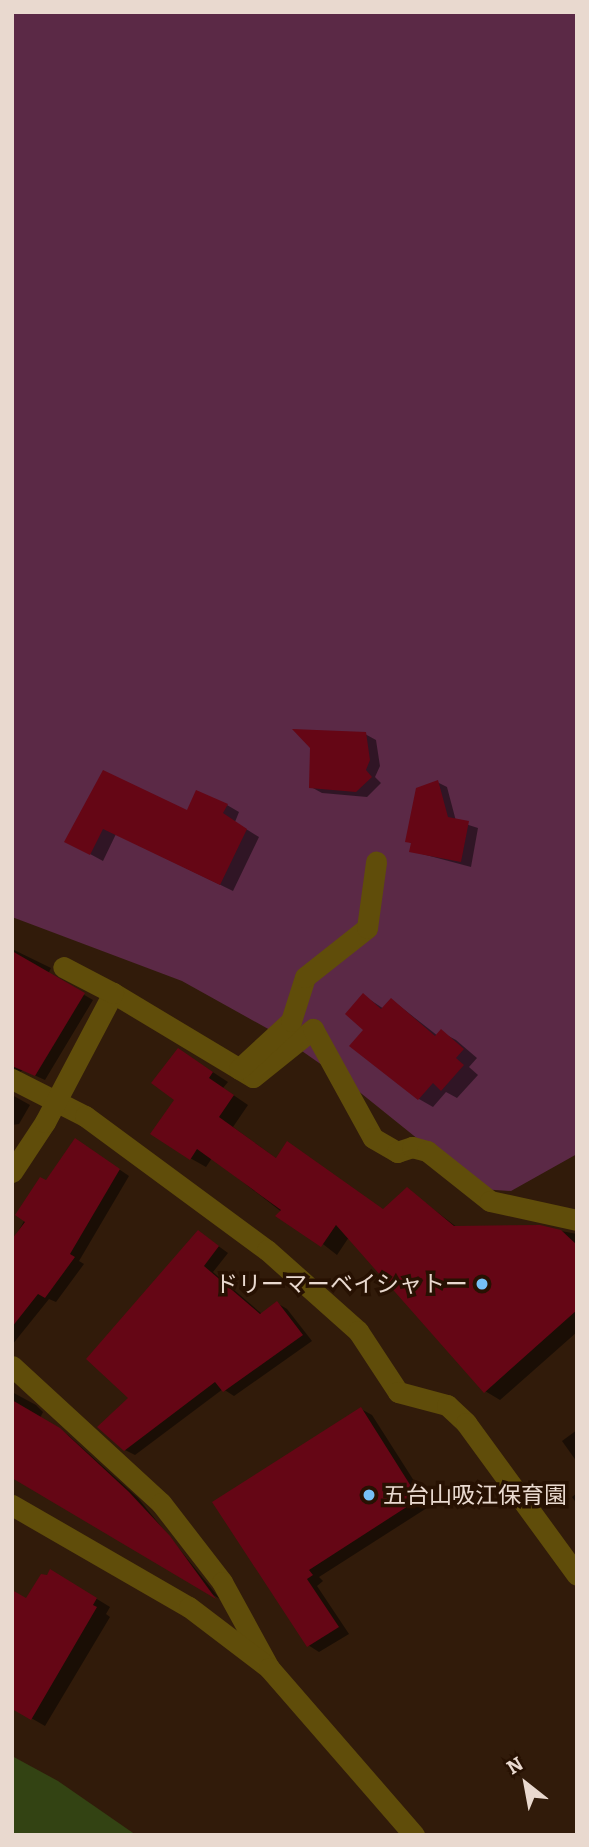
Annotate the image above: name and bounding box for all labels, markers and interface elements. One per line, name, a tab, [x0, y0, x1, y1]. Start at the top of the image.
place label: ドリーマーベイシャトー	[215, 1270, 468, 1298]
marker: ドリーマーベイシャトー	[474, 1276, 490, 1292]
place label: 五台山吸江保育園	[383, 1481, 567, 1509]
marker: 五台山吸江保育園	[361, 1487, 377, 1503]
north arrow	[491, 1749, 561, 1819]
text: N	[503, 1752, 527, 1779]

